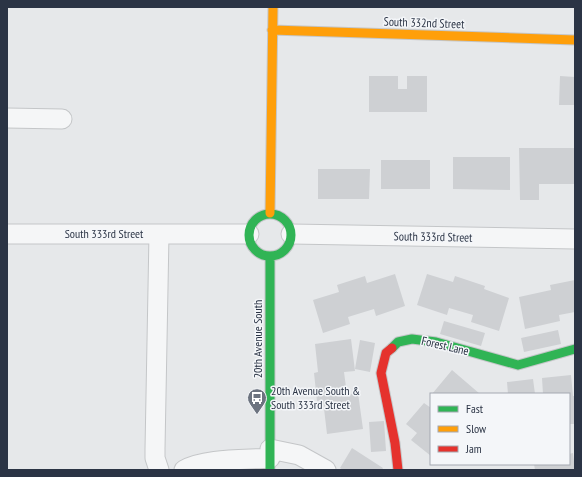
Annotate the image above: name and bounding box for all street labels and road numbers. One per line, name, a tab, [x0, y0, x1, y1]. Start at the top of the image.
street label: South 332nd Street	[383, 14, 465, 31]
street label: South 333rd Street	[65, 226, 144, 241]
street label: South 333rd Street	[394, 228, 473, 245]
street label: 20th Avenue South	[250, 300, 265, 378]
street label: Forest Lane	[420, 333, 470, 358]

